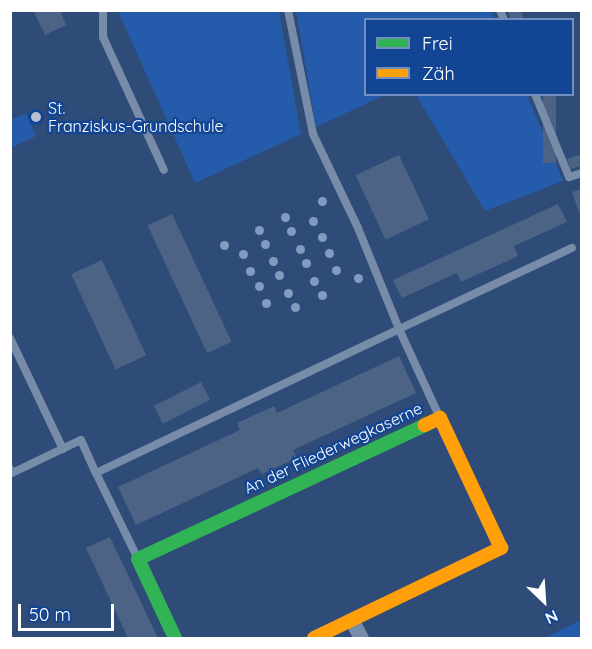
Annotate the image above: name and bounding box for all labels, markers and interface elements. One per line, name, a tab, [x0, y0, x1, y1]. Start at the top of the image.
legend	[364, 18, 574, 96]
text: Frei	[422, 32, 453, 55]
text: Zäh	[422, 62, 455, 85]
place label: St. Franziskus-Grundschule	[48, 98, 224, 136]
marker: St. Franziskus-Grundschule	[29, 110, 43, 124]
street label: An der Fliederwegkaserne	[241, 398, 425, 498]
north arrow	[514, 571, 574, 631]
scale bar	[21, 592, 117, 630]
text: 50 m	[29, 603, 71, 626]
text: N	[542, 606, 561, 629]

